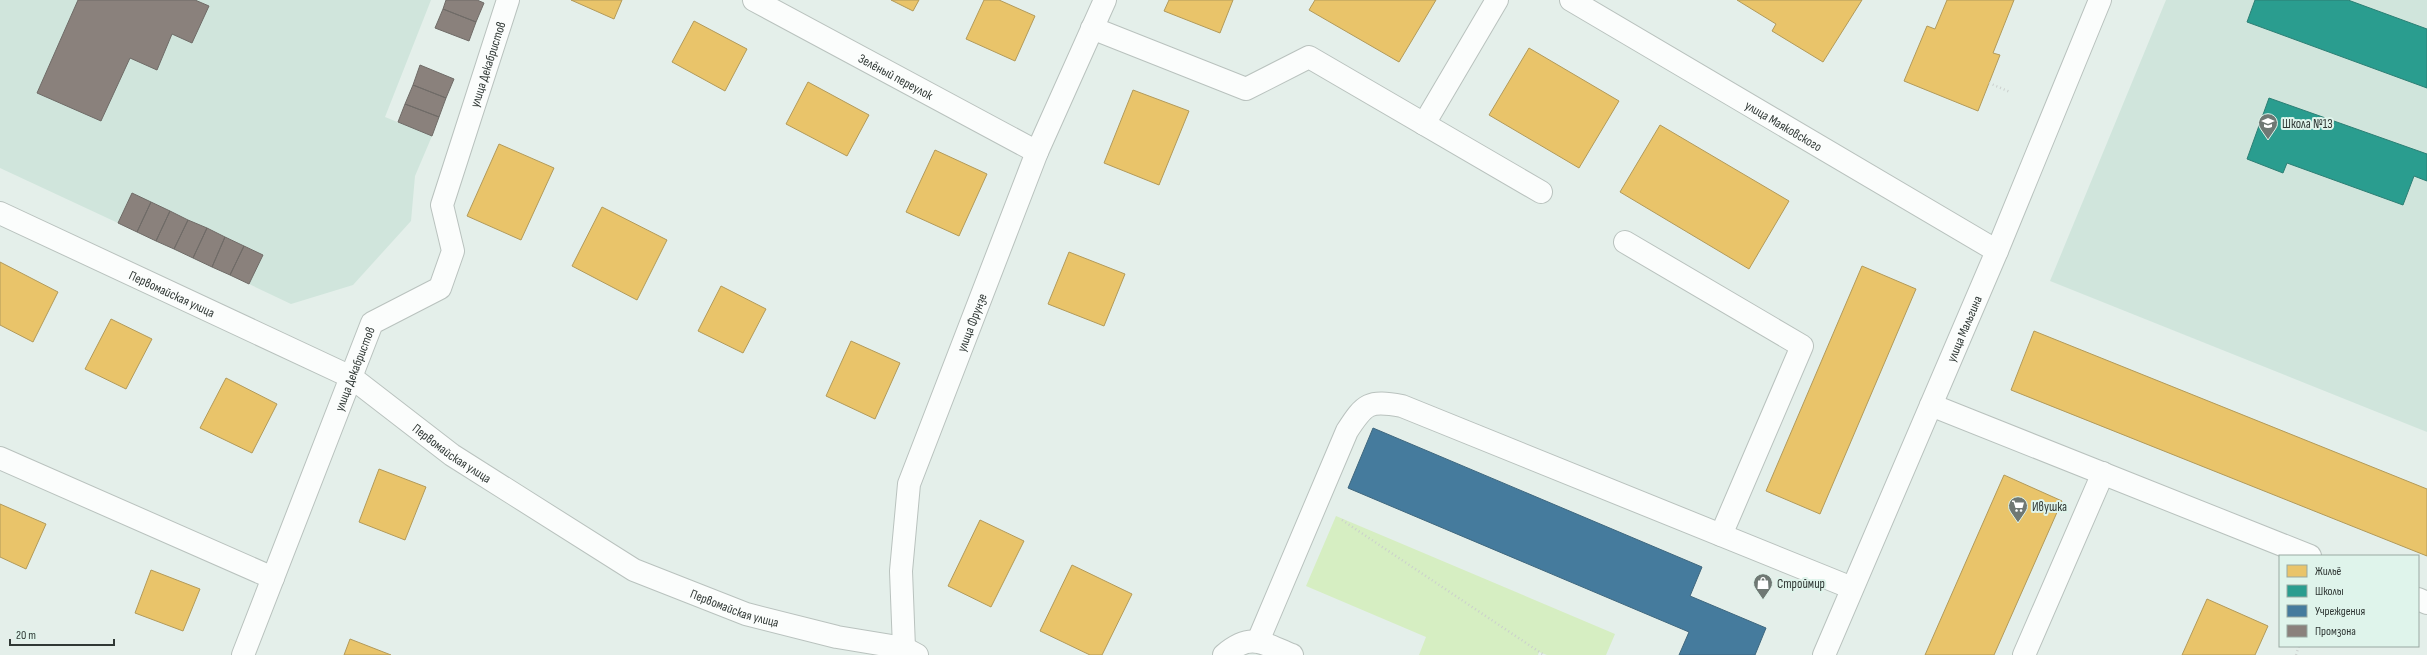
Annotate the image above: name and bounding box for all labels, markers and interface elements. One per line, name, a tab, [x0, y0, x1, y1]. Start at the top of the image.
street label: улица Декабристов	[467, 20, 510, 110]
street label: Зелёный переулок	[855, 51, 936, 104]
street label: улица Маяковского	[1742, 97, 1825, 155]
school or university icon: Школа №13	[2257, 112, 2279, 140]
place label: Школа №13	[2282, 116, 2333, 132]
street label: Первомайская улица	[126, 268, 217, 321]
street label: улица Фрунзе	[954, 291, 991, 354]
street label: улица Мальгина	[1943, 294, 1986, 365]
street label: улица Декабристов	[331, 325, 379, 414]
street label: Первомайская улица	[409, 421, 494, 487]
supermarket icon: Ивушка	[2007, 495, 2029, 523]
place label: Ивушка	[2032, 499, 2067, 515]
legend	[2279, 555, 2419, 647]
text: Жильё	[2315, 564, 2342, 579]
shop icon: Строймир	[1752, 572, 1774, 600]
place label: Строймир	[1777, 576, 1825, 592]
text: Школы	[2315, 584, 2344, 599]
street label: Первомайская улица	[688, 586, 780, 631]
text: Учреждения	[2315, 604, 2366, 619]
scale bar	[10, 621, 114, 647]
text: Промзона	[2315, 624, 2356, 639]
text: 20 m	[16, 628, 36, 643]

